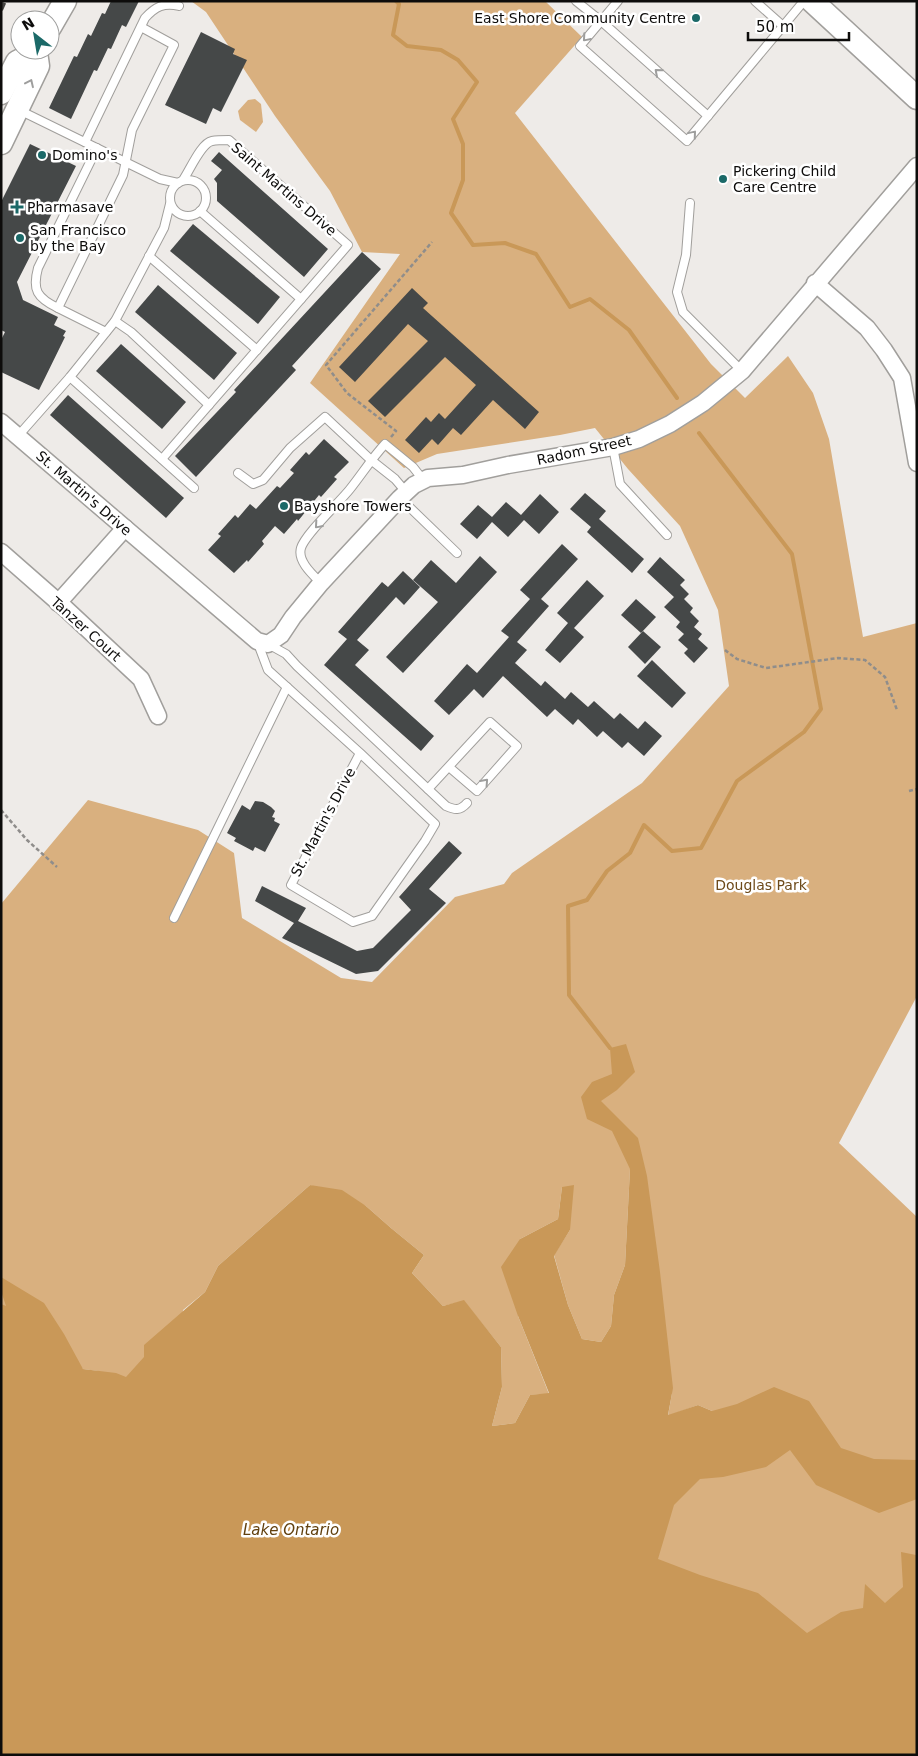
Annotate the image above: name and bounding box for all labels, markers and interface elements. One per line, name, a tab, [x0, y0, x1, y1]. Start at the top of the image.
north arrow	[10, 10, 60, 60]
place label: East Shore Community Centre	[474, 10, 686, 26]
scale bar	[748, 10, 849, 42]
marker: East Shore Community Centre	[690, 12, 702, 24]
text: N	[19, 14, 37, 34]
text: 50 m	[756, 18, 794, 36]
one-way arrow	[583, 33, 592, 42]
one-way arrow	[655, 69, 664, 78]
one-way arrow	[24, 79, 34, 88]
one-way arrow	[687, 131, 695, 140]
street label: Saint Martins Drive	[228, 139, 340, 239]
place label: Domino's	[52, 147, 117, 163]
marker: Domino's	[36, 149, 48, 161]
place label: Pickering Child Care Centre	[733, 163, 836, 195]
marker: Pickering Child Care Centre	[717, 173, 729, 185]
place label: Pharmasave	[27, 199, 113, 215]
marker: Pharmasave	[11, 201, 23, 213]
place label: San Francisco by the Bay	[30, 222, 126, 254]
marker: San Francisco by the Bay	[14, 232, 26, 244]
street label: Radom Street	[535, 432, 633, 468]
street label: St. Martin's Drive	[33, 447, 135, 539]
place label: Bayshore Towers	[294, 498, 412, 514]
marker: Bayshore Towers	[278, 500, 290, 512]
one-way arrow	[315, 519, 324, 528]
street label: Tanzer Court	[47, 593, 125, 665]
street label: St. Martin's Drive	[288, 765, 358, 879]
one-way arrow	[479, 779, 488, 788]
park label: Douglas Park	[715, 877, 808, 893]
water label: Lake Ontario	[243, 1521, 339, 1539]

